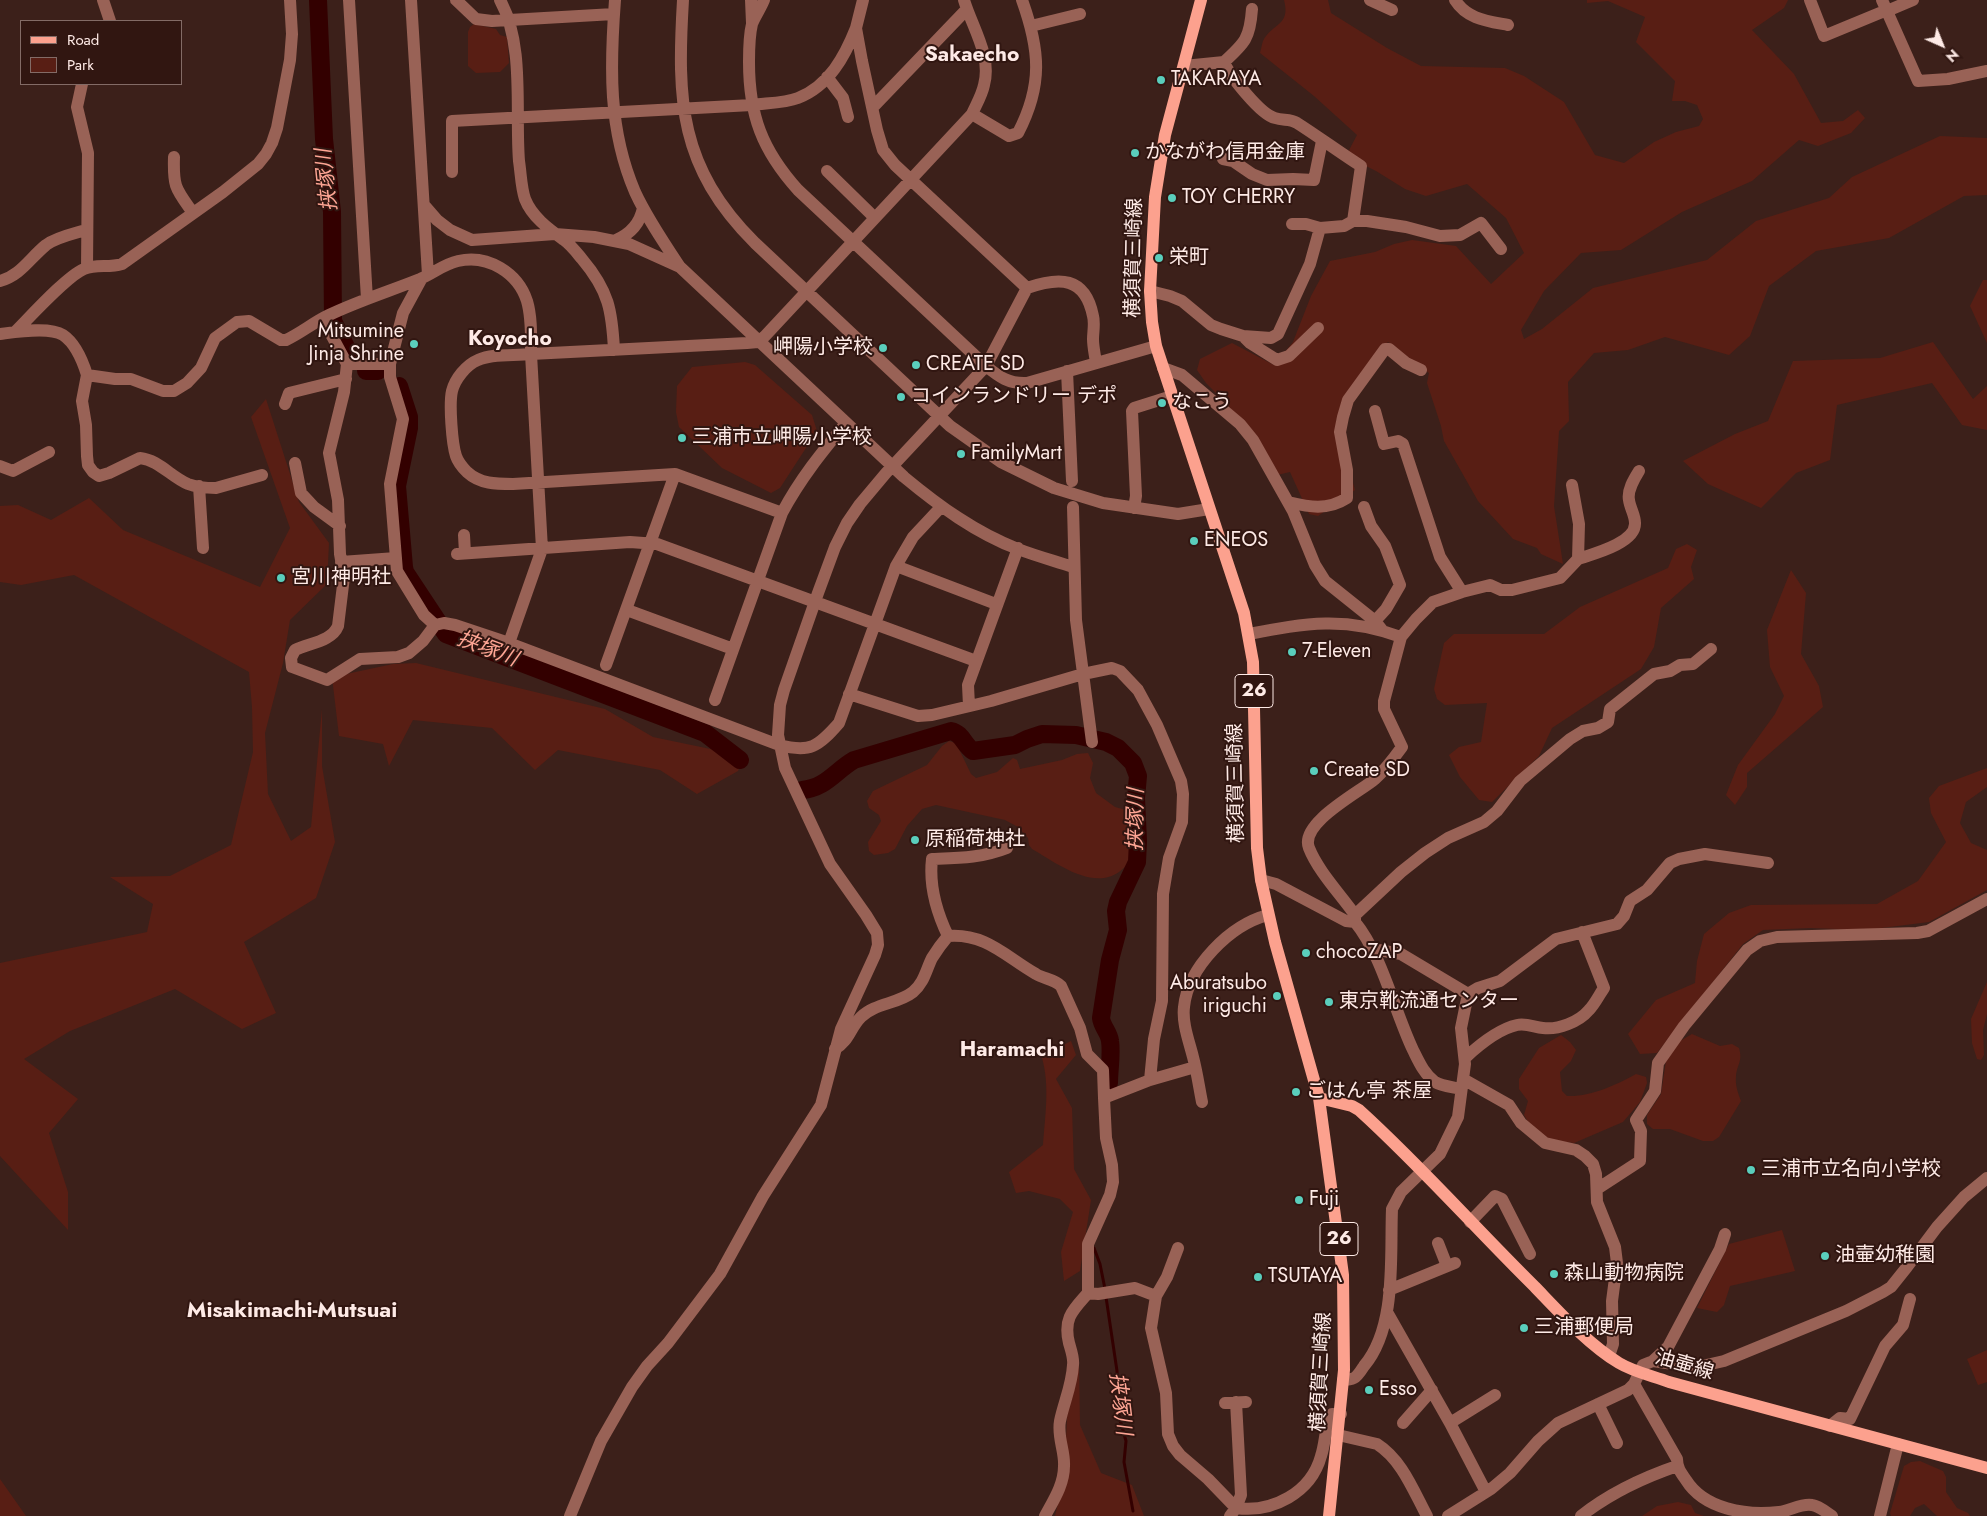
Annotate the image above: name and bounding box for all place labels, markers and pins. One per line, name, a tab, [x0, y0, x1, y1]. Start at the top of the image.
place label: TAKARAYA	[1171, 68, 1261, 92]
marker: TAKARAYA	[1155, 74, 1167, 86]
place label: かながわ信用金庫	[1145, 141, 1305, 165]
marker: かながわ信用金庫	[1129, 147, 1141, 159]
place label: TOY CHERRY	[1182, 186, 1295, 210]
marker: TOY CHERRY	[1166, 192, 1178, 204]
place label: 栄町	[1169, 246, 1209, 270]
marker: 栄町	[1153, 252, 1165, 264]
place label: Mitsumine Jinja Shrine	[309, 320, 404, 367]
place label: 岬陽小学校	[773, 336, 873, 360]
marker: Mitsumine Jinja Shrine	[408, 338, 420, 350]
marker: 岬陽小学校	[877, 342, 889, 354]
place label: CREATE SD	[926, 353, 1025, 377]
marker: CREATE SD	[910, 359, 922, 371]
place label: コインランドリー デポ	[911, 385, 1117, 409]
marker: コインランドリー デポ	[895, 391, 907, 403]
place label: なこう	[1172, 391, 1232, 415]
marker: なこう	[1156, 397, 1168, 409]
place label: 三浦市立岬陽小学校	[692, 426, 872, 450]
marker: 三浦市立岬陽小学校	[676, 432, 688, 444]
place label: FamilyMart	[971, 442, 1062, 466]
marker: FamilyMart	[955, 448, 967, 460]
place label: ENEOS	[1204, 529, 1268, 553]
marker: ENEOS	[1188, 535, 1200, 547]
place label: 宮川神明社	[291, 566, 391, 590]
marker: 宮川神明社	[275, 572, 287, 584]
place label: 7-Eleven	[1302, 640, 1372, 664]
marker: 7-Eleven	[1286, 646, 1298, 658]
place label: Create SD	[1324, 759, 1410, 783]
marker: Create SD	[1308, 765, 1320, 777]
place label: 原稲荷神社	[925, 828, 1025, 852]
marker: 原稲荷神社	[909, 834, 921, 846]
place label: chocoZAP	[1316, 941, 1403, 965]
marker: chocoZAP	[1300, 947, 1312, 959]
place label: Aburatsubo iriguchi	[1170, 972, 1267, 1019]
marker: Aburatsubo iriguchi	[1271, 990, 1283, 1002]
place label: 東京靴流通センター	[1339, 990, 1519, 1014]
marker: 東京靴流通センター	[1323, 996, 1335, 1008]
place label: ごはん亭 茶屋	[1306, 1080, 1432, 1104]
marker: ごはん亭 茶屋	[1290, 1086, 1302, 1098]
place label: 三浦市立名向小学校	[1761, 1158, 1941, 1182]
marker: 三浦市立名向小学校	[1745, 1164, 1757, 1176]
place label: Fuji	[1309, 1188, 1339, 1212]
marker: Fuji	[1293, 1194, 1305, 1206]
place label: 油壷幼稚園	[1835, 1244, 1935, 1268]
marker: 油壷幼稚園	[1819, 1250, 1831, 1262]
place label: 森山動物病院	[1564, 1262, 1684, 1286]
place label: TSUTAYA	[1268, 1265, 1342, 1289]
marker: 森山動物病院	[1548, 1268, 1560, 1280]
marker: TSUTAYA	[1252, 1271, 1264, 1283]
place label: 三浦郵便局	[1534, 1316, 1634, 1340]
marker: 三浦郵便局	[1518, 1322, 1530, 1334]
place label: Esso	[1379, 1378, 1417, 1402]
marker: Esso	[1363, 1384, 1375, 1396]

